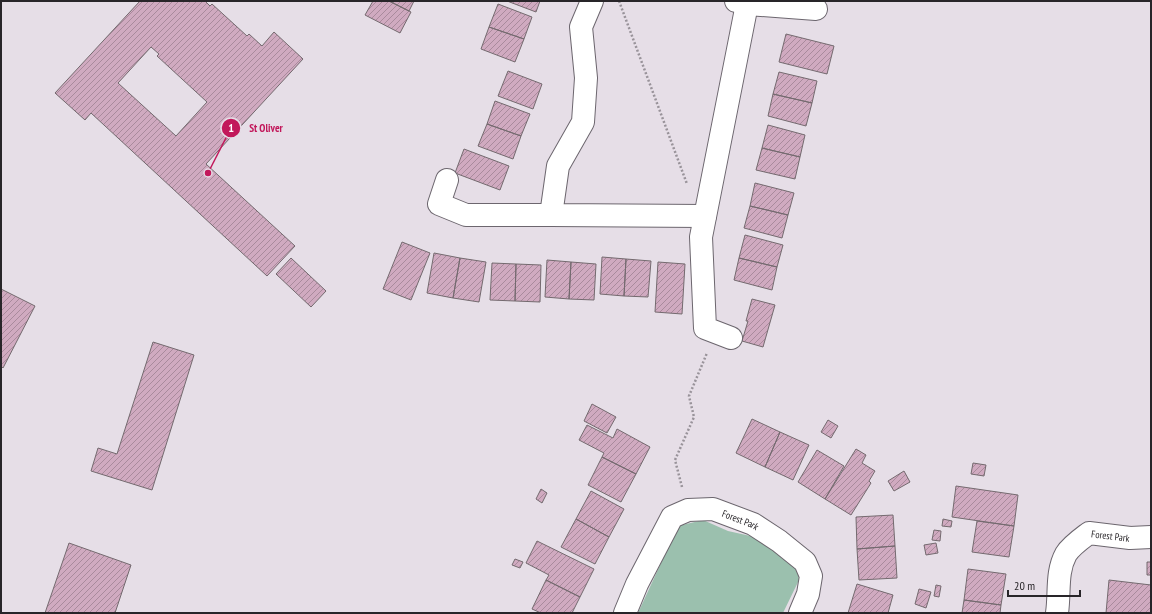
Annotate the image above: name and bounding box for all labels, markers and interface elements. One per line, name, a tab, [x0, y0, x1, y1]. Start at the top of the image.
callout: St Oliver	[221, 116, 291, 139]
text: 1	[228, 120, 234, 135]
text: St Oliver	[249, 121, 284, 135]
street label: Forest Park	[720, 507, 761, 533]
street label: Forest Park	[1090, 527, 1130, 545]
scale bar	[1008, 572, 1080, 598]
text: 20 m	[1014, 578, 1035, 593]

